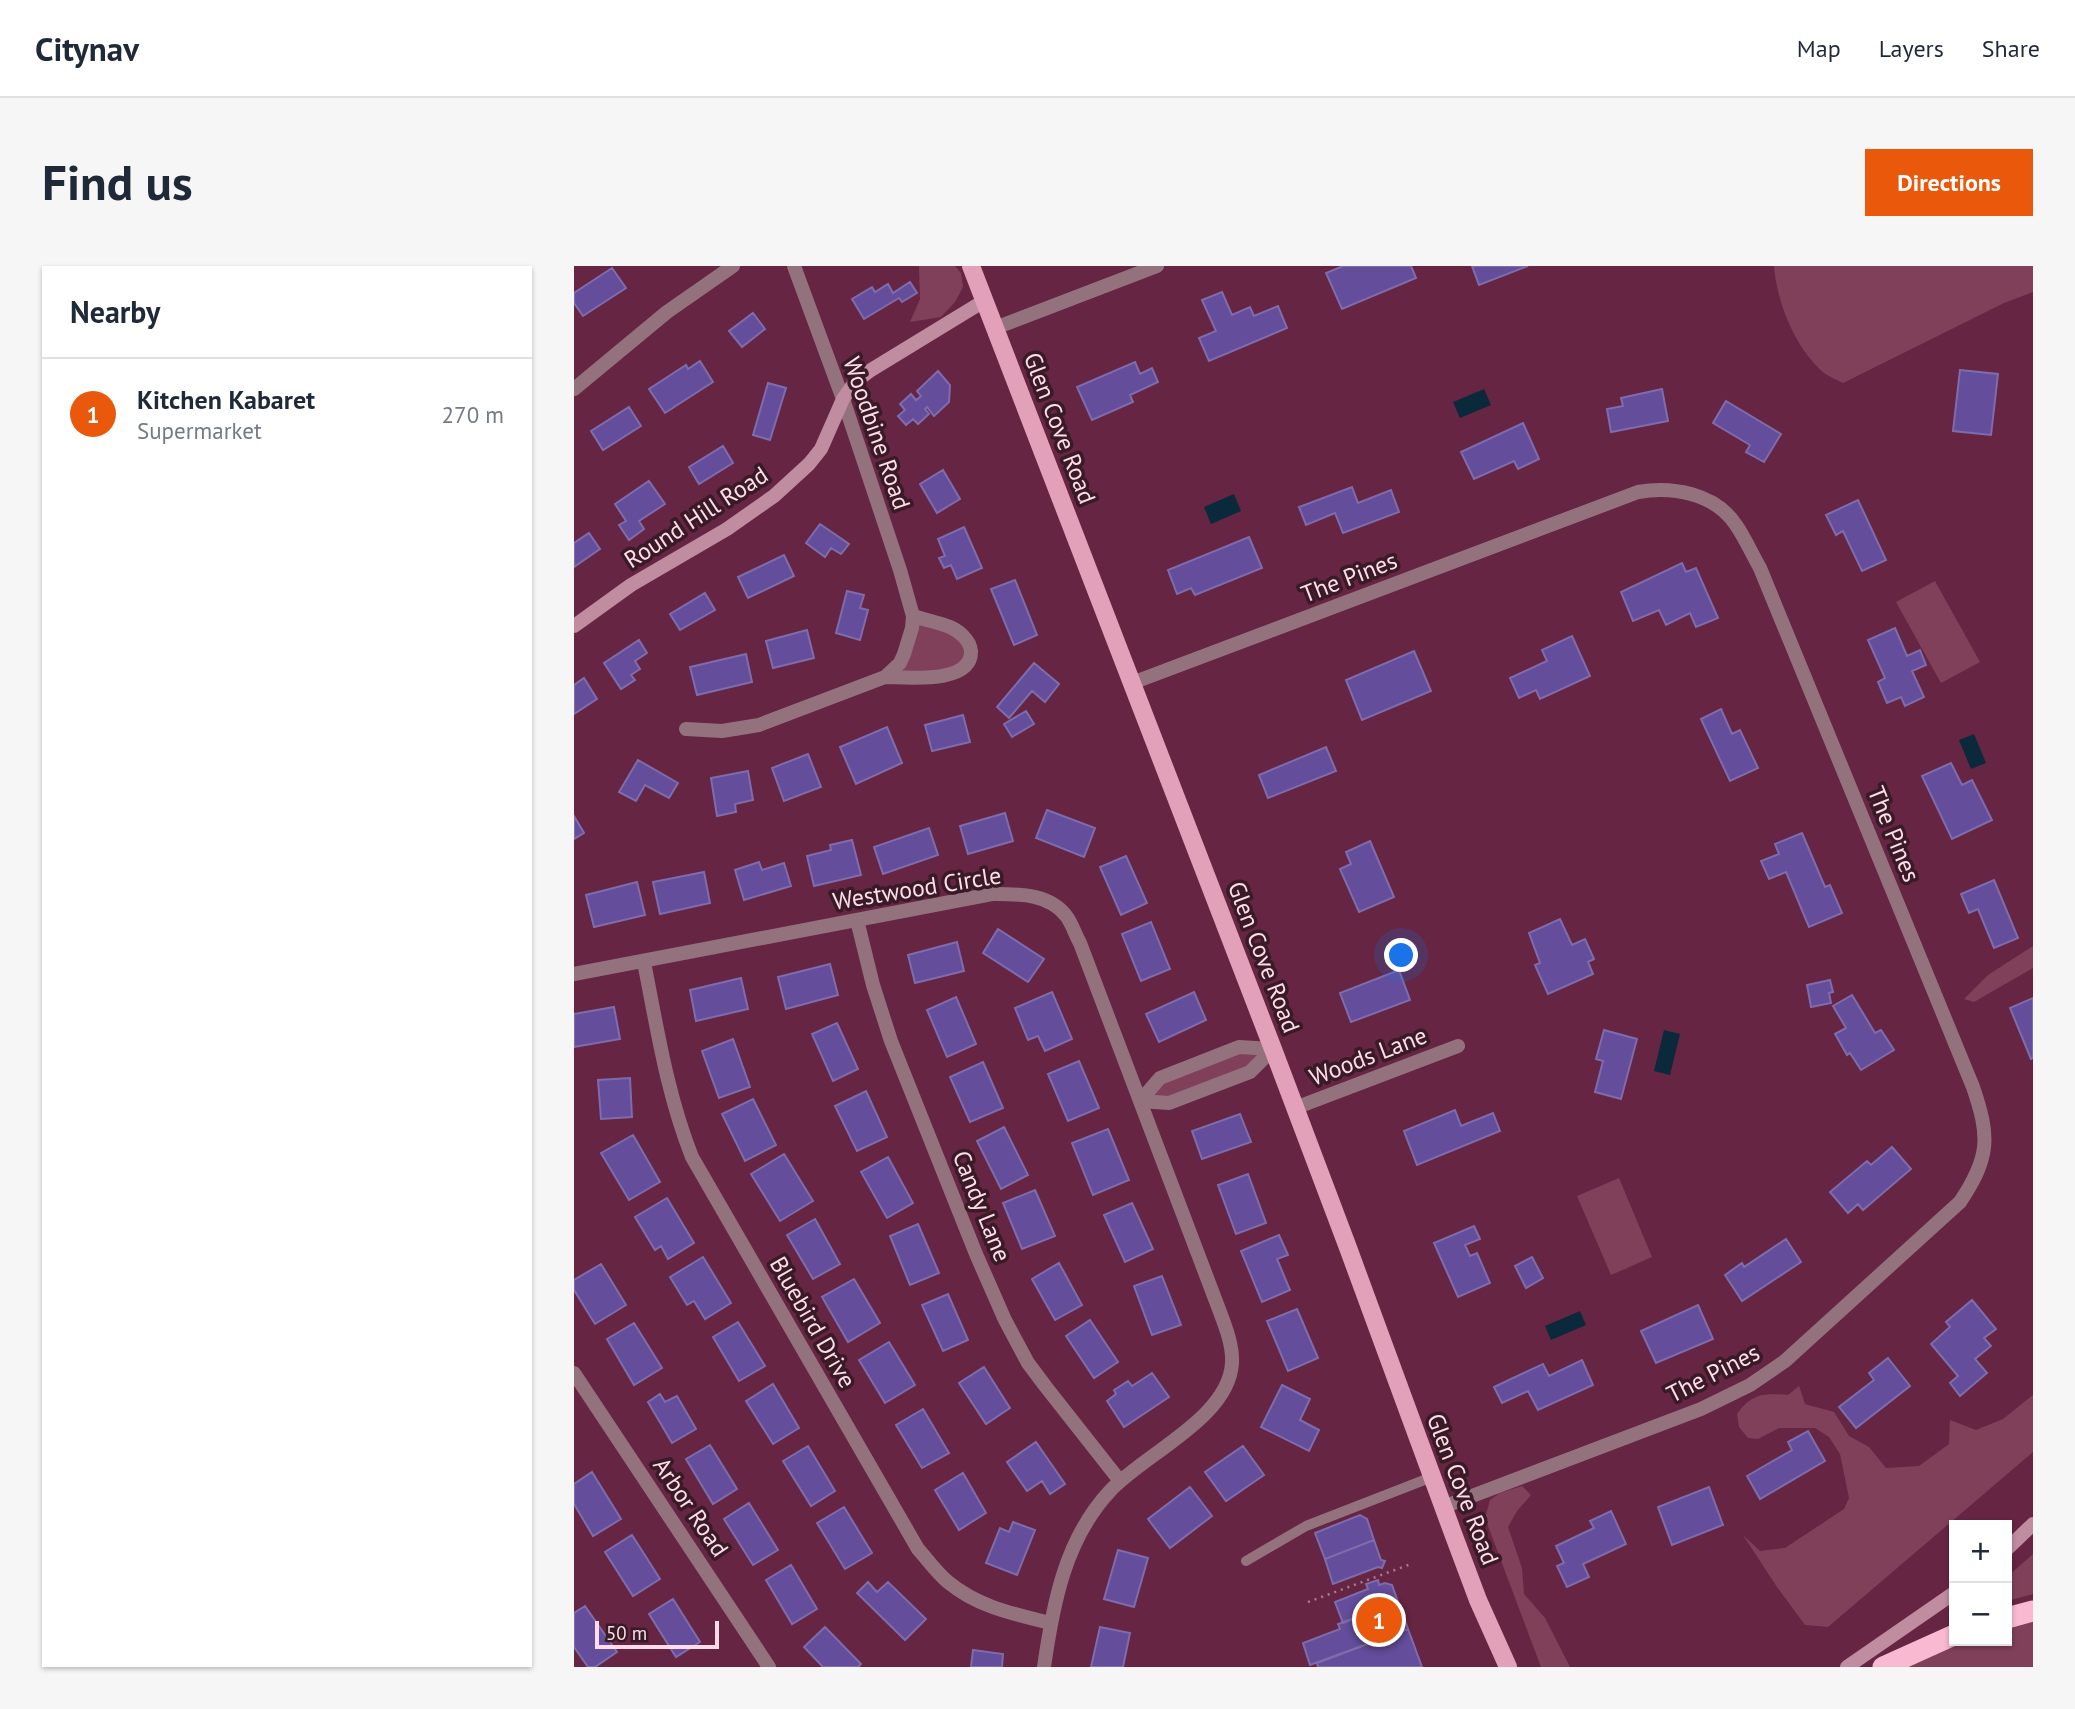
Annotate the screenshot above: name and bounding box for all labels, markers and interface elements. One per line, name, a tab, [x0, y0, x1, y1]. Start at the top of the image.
text: Citynav	[35, 27, 139, 70]
text: Map	[1797, 33, 1841, 64]
text: Layers	[1879, 33, 1944, 64]
text: Share	[1982, 33, 2040, 64]
button: Directions	[1865, 149, 2033, 216]
text: Find us	[42, 150, 193, 214]
text: Nearby	[70, 292, 160, 331]
street label: Glen Cove Road	[1017, 348, 1103, 508]
street label: Woodbine Road	[836, 353, 918, 513]
text: Kitchen Kabaret	[137, 383, 315, 416]
text: 1	[86, 400, 100, 429]
text: 270 m	[442, 400, 504, 429]
text: Supermarket	[137, 416, 262, 445]
street label: Round Hill Road	[618, 459, 774, 575]
street label: The Pines	[1297, 545, 1401, 609]
street label: The Pines	[1861, 782, 1927, 886]
street label: Westwood Circle	[831, 859, 1003, 917]
street label: Glen Cove Road	[1221, 877, 1307, 1037]
your location	[1384, 938, 1418, 972]
street label: Woods Lane	[1305, 1019, 1431, 1093]
street label: Candy Lane	[946, 1146, 1018, 1266]
street label: Bluebird Drive	[763, 1251, 863, 1393]
street label: The Pines	[1661, 1336, 1765, 1410]
street label: Glen Cove Road	[1420, 1409, 1506, 1569]
street label: Arbor Road	[646, 1451, 736, 1563]
map controls	[1949, 1520, 2012, 1646]
button: +	[1949, 1520, 2012, 1583]
button: −	[1949, 1583, 2012, 1646]
pin: 1	[1356, 1594, 1402, 1646]
scale bar	[595, 1618, 719, 1650]
text: 50 m	[606, 1621, 647, 1645]

